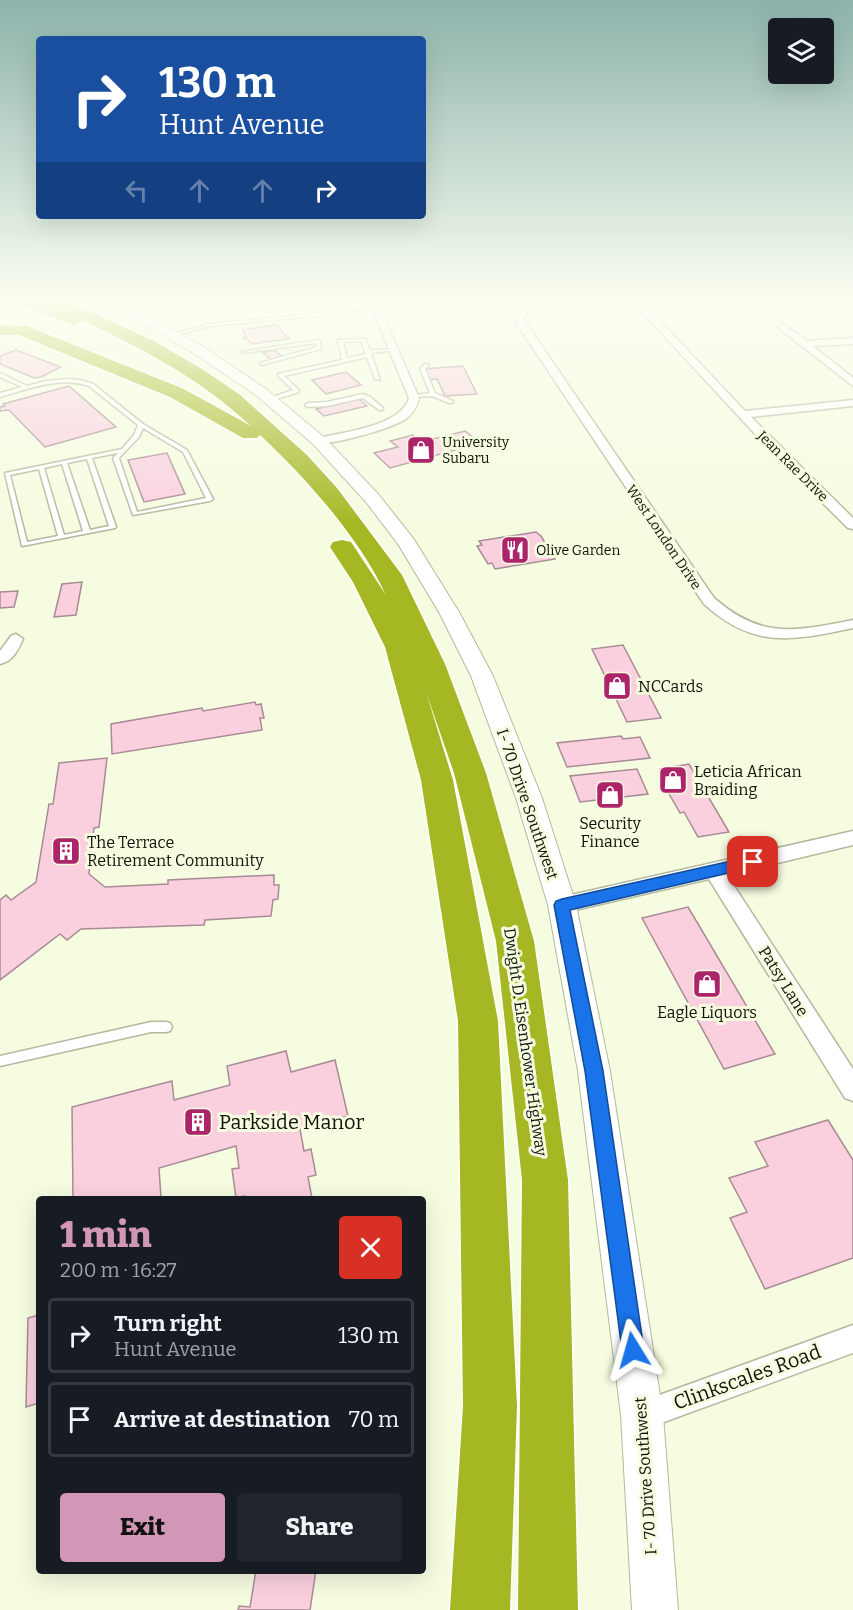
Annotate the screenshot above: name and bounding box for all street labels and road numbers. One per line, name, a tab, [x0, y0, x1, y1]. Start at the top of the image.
street label: Jean Rae Drive	[753, 427, 832, 505]
street label: West London Drive	[622, 482, 705, 593]
street label: I- 70 Drive Southwest	[493, 726, 562, 882]
street label: Dwight D. Eisenhower Highway	[500, 927, 551, 1158]
street label: Patsy Lane	[755, 943, 813, 1020]
street label: Clinkscales Road	[670, 1339, 824, 1415]
street label: I- 70 Drive Southwest	[630, 1396, 660, 1556]

